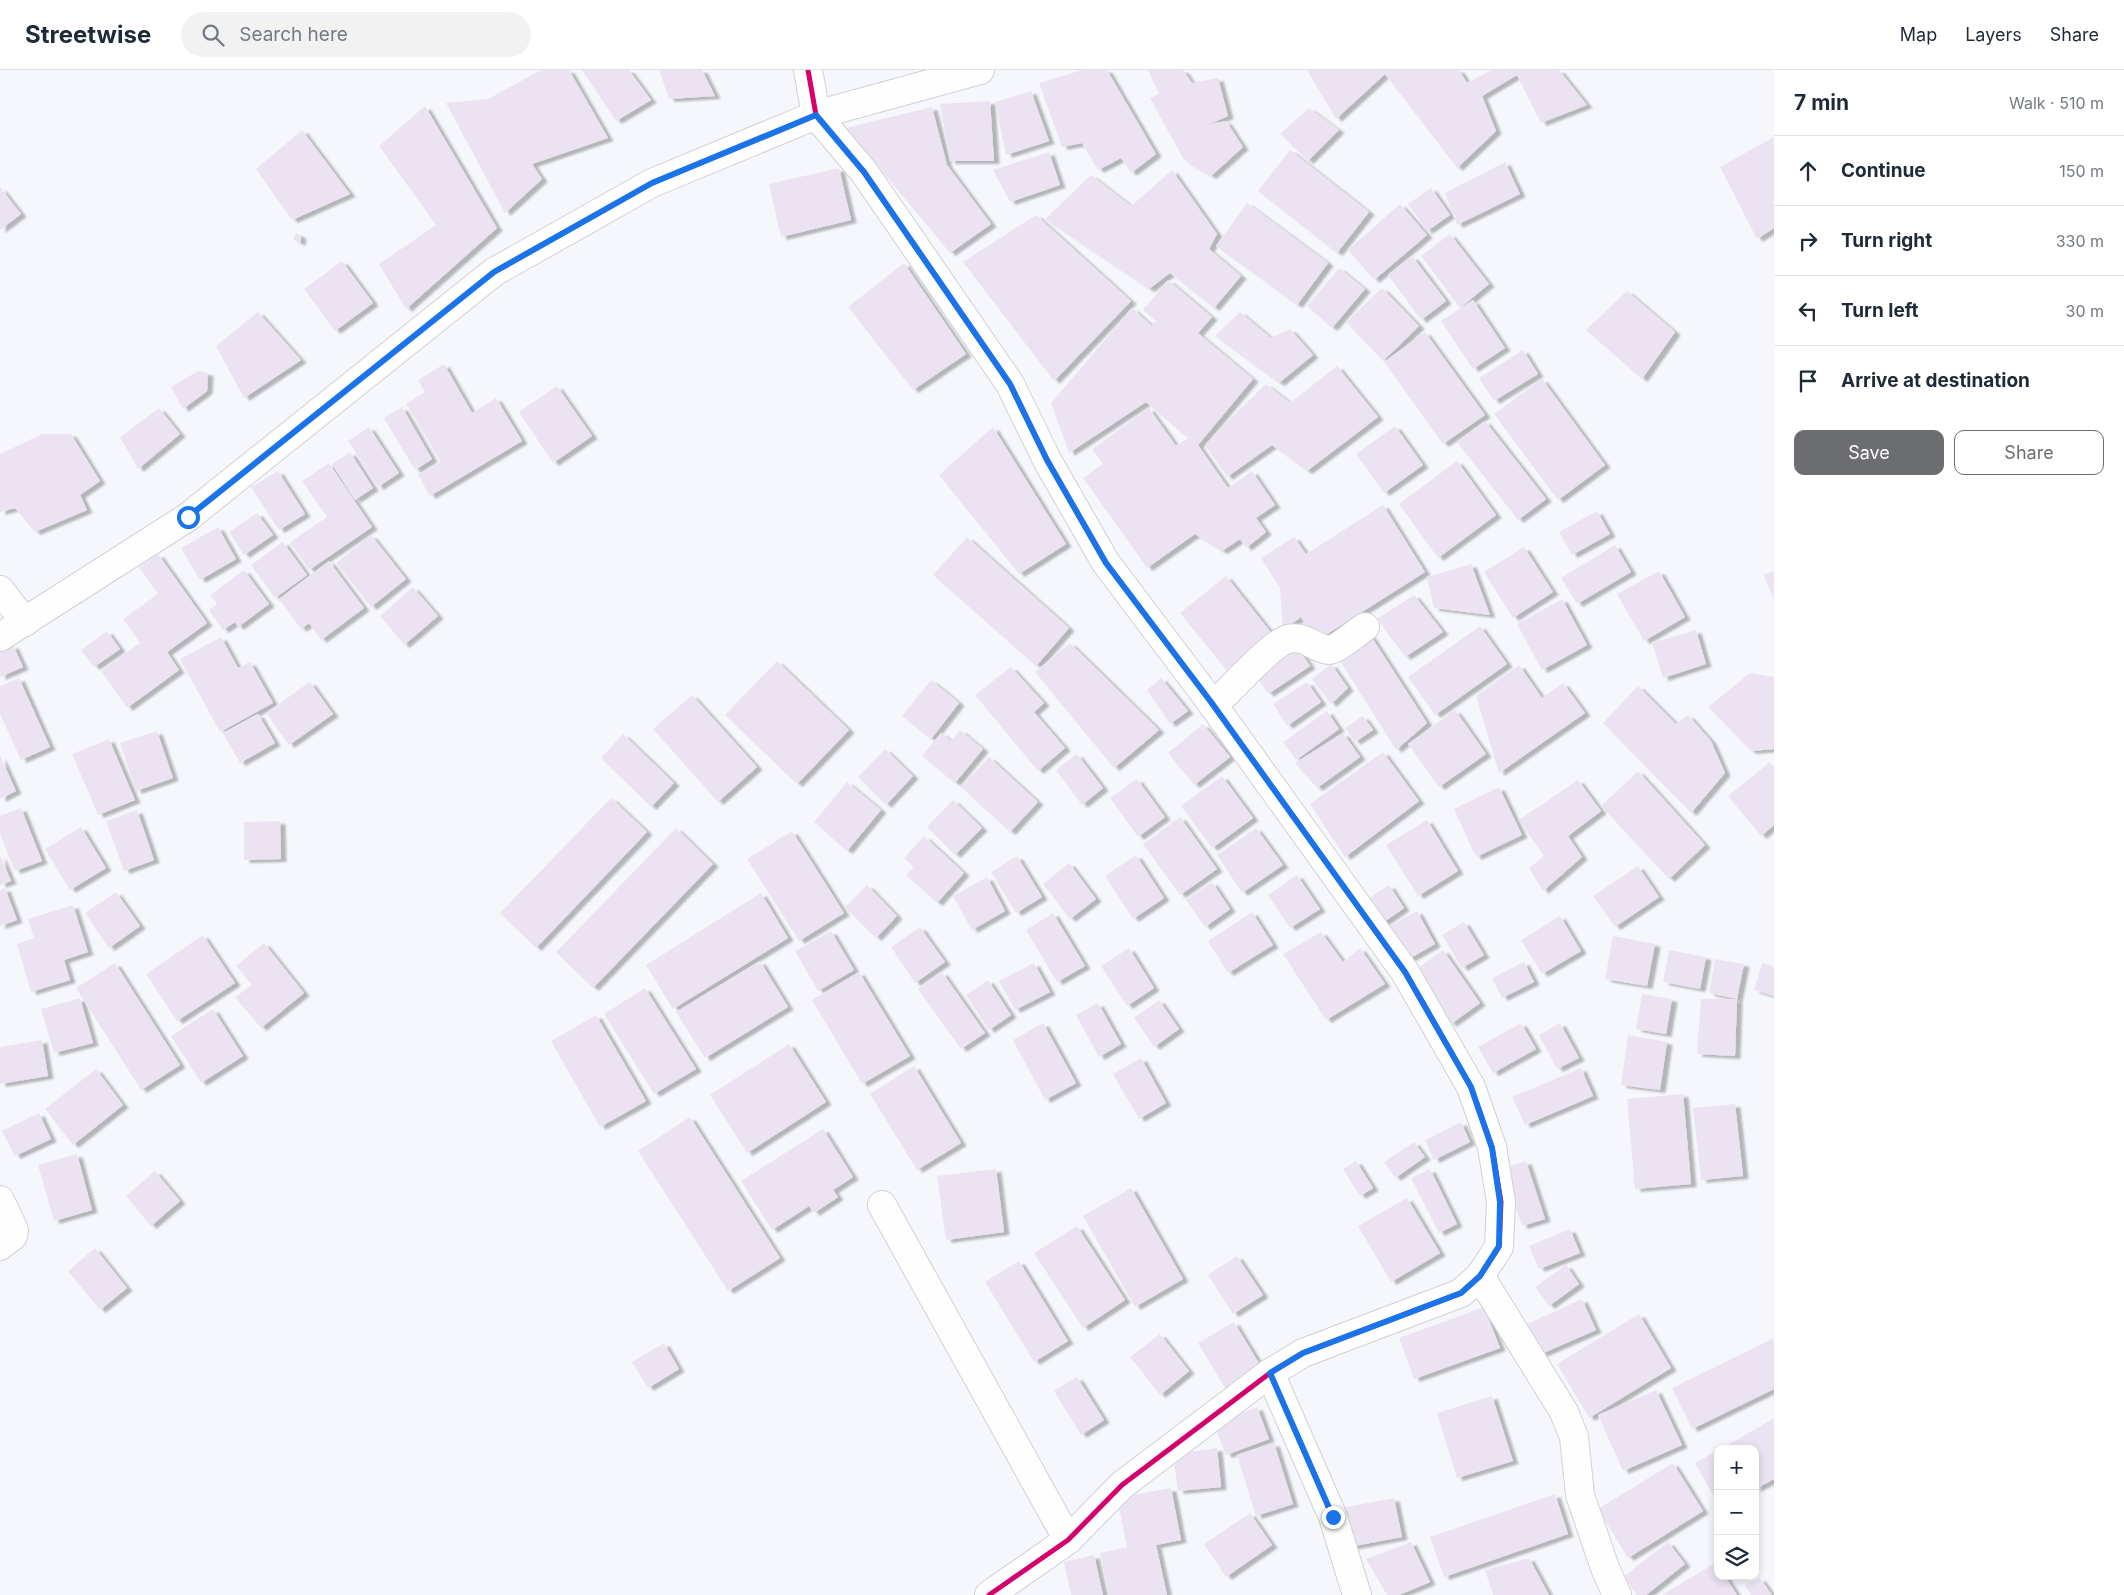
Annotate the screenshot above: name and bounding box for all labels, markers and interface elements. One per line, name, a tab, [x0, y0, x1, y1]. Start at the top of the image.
search box	[181, 12, 531, 57]
text: Streetwise	[25, 20, 151, 49]
icon: search	[199, 21, 227, 49]
text: Search here	[239, 23, 348, 46]
text: Map	[1900, 24, 1937, 45]
text: Layers	[1965, 24, 2022, 45]
text: Share	[2050, 24, 2099, 45]
text: 7 min	[1794, 90, 1849, 115]
text: Walk · 510 m	[2009, 93, 2104, 113]
icon: ahead	[1794, 157, 1822, 185]
text: Continue	[1841, 159, 1926, 182]
text: 150 m	[2059, 161, 2104, 181]
icon: right	[1794, 227, 1822, 255]
text: Turn right	[1841, 229, 1932, 252]
text: 330 m	[2056, 231, 2104, 251]
icon: left	[1794, 297, 1822, 325]
text: Turn left	[1841, 299, 1919, 322]
text: 30 m	[2066, 301, 2104, 321]
icon: arrive	[1794, 367, 1822, 395]
text: Arrive at destination	[1841, 369, 2030, 392]
button: Save	[1794, 430, 1944, 475]
button: Share	[1954, 430, 2104, 475]
route start	[177, 506, 200, 529]
map controls	[1714, 1445, 1759, 1580]
button: +	[1714, 1445, 1759, 1490]
button: −	[1714, 1490, 1759, 1535]
route end	[1322, 1506, 1345, 1529]
button: layers	[1714, 1535, 1759, 1580]

